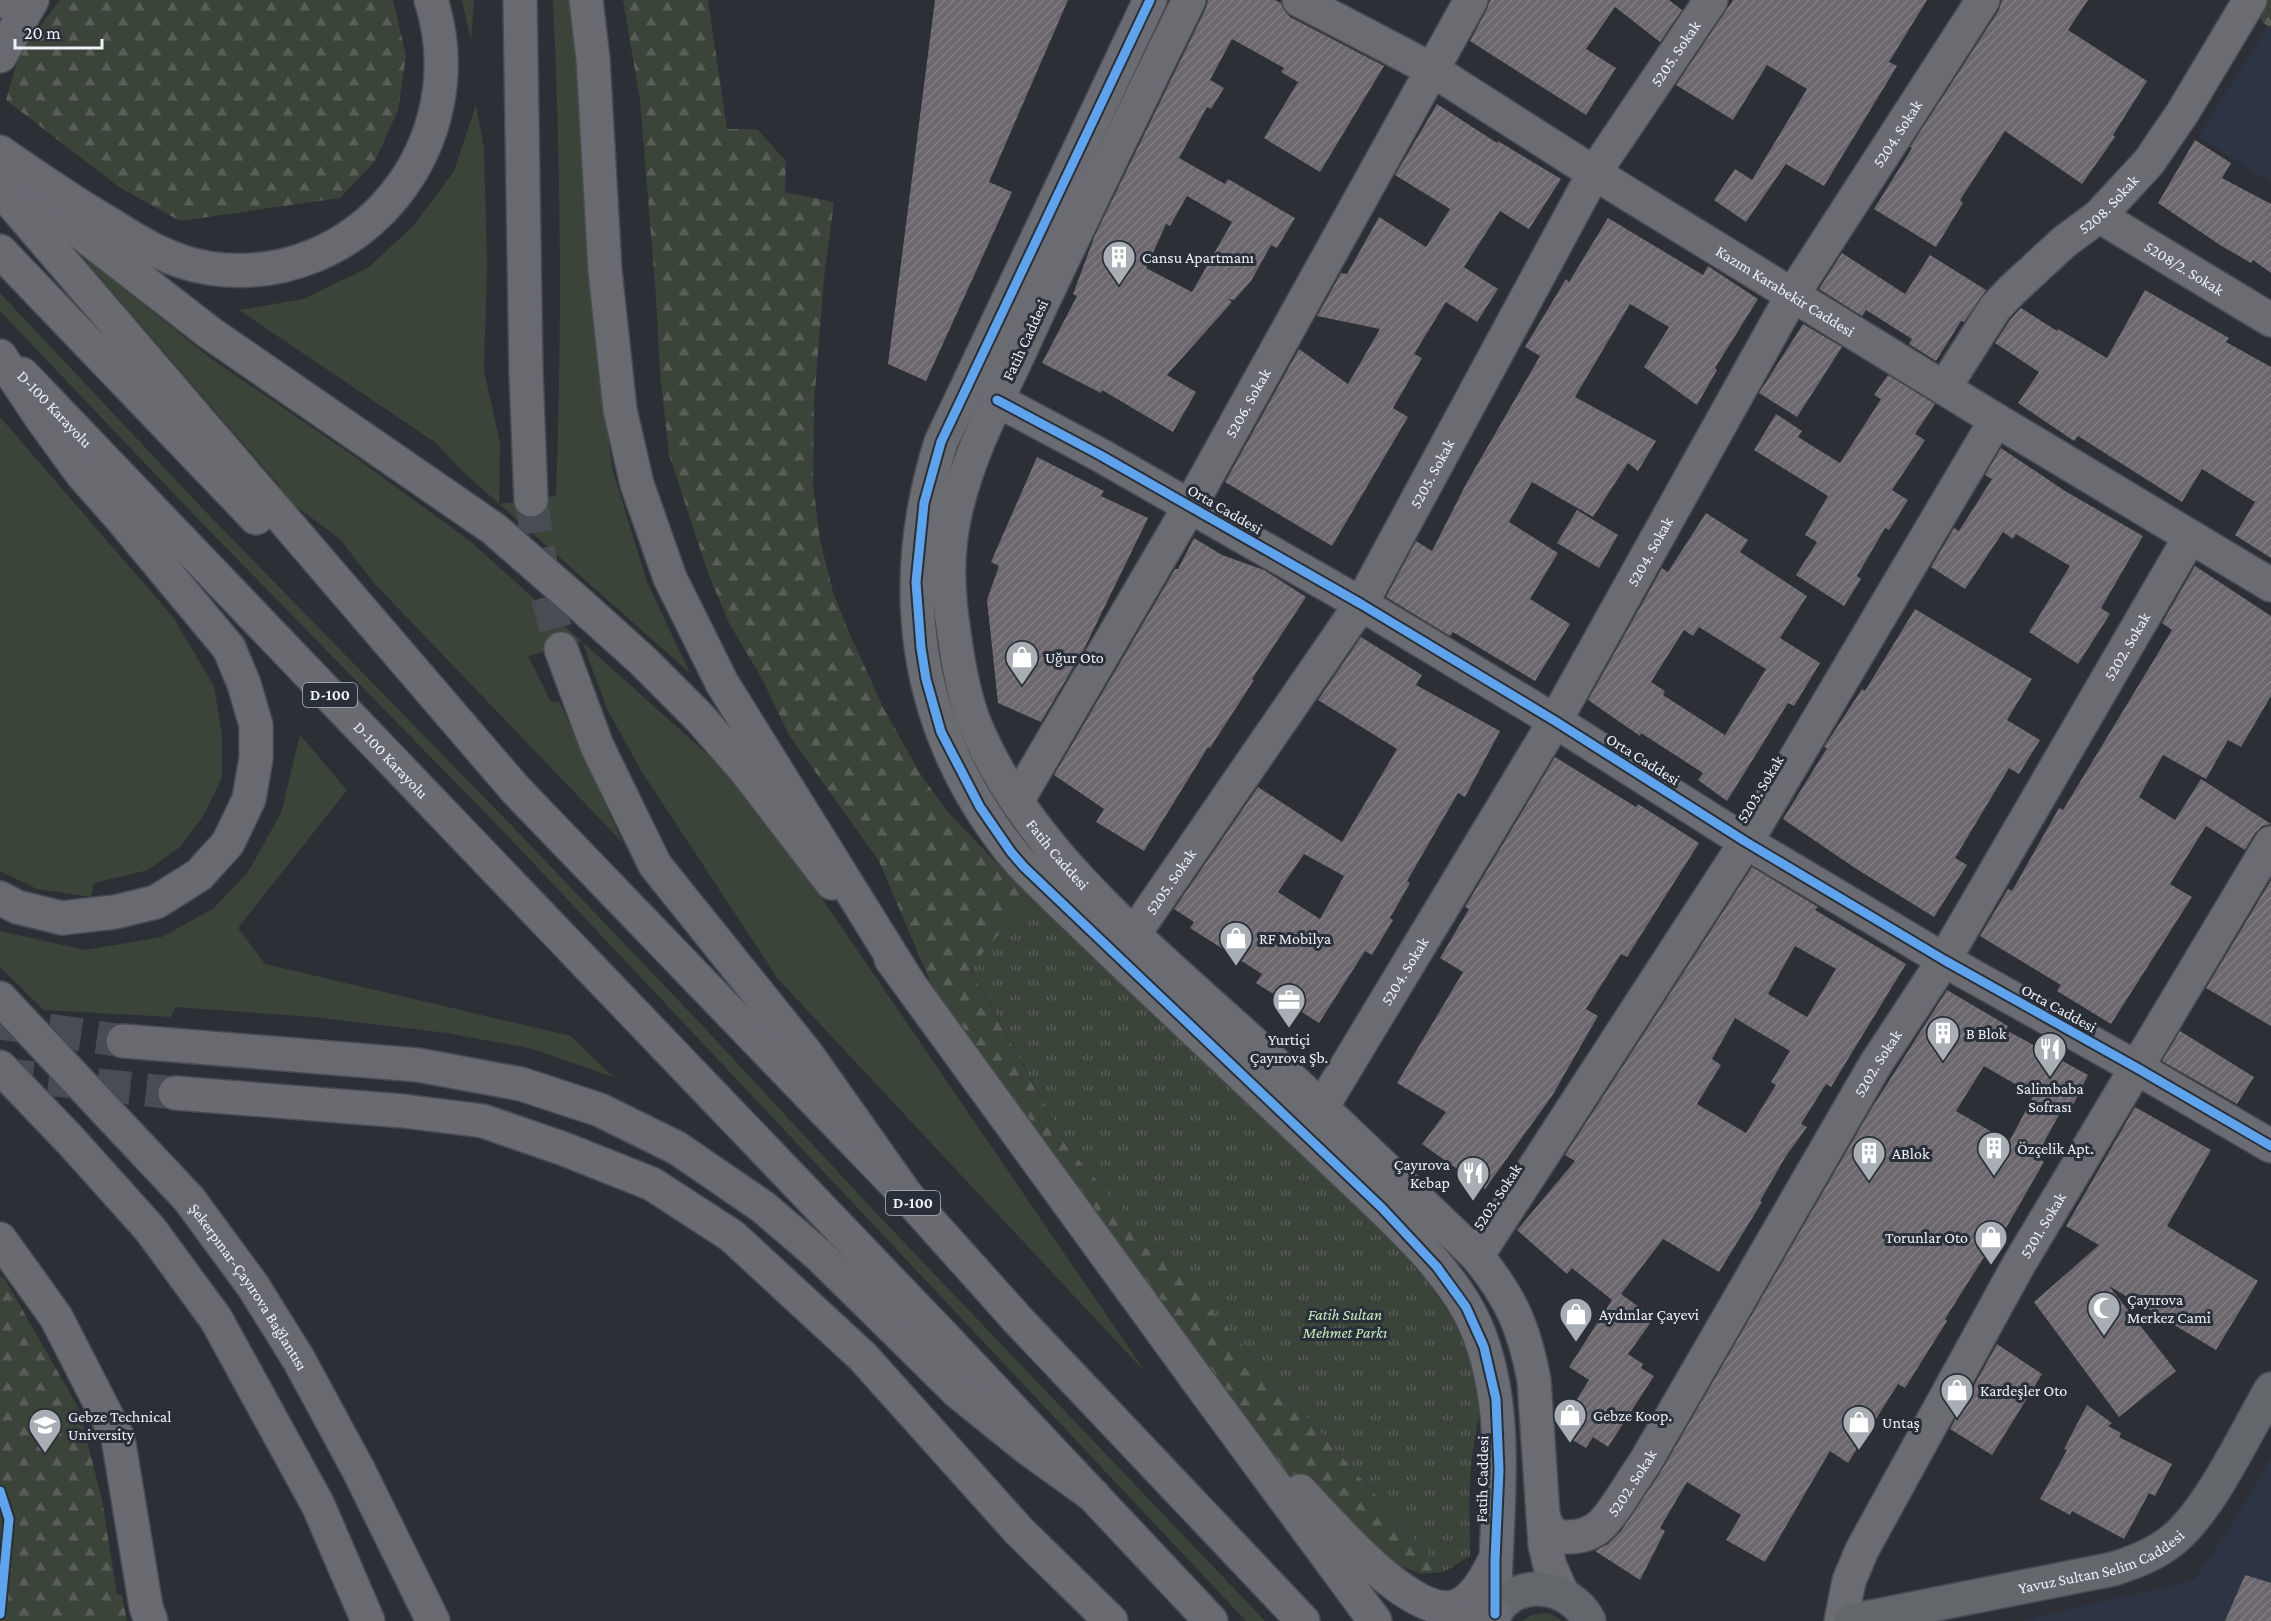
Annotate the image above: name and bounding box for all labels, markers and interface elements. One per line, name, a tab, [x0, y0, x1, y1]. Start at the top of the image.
scale bar	[15, 12, 102, 50]
street label: 5205. Sokak	[1647, 17, 1703, 89]
text: 20 m	[24, 23, 61, 43]
street label: 5204. Sokak	[1869, 96, 1925, 170]
street label: 5208. Sokak	[2075, 171, 2142, 237]
street label: 5208/2. Sokak	[2142, 237, 2228, 298]
building icon: Cansu Apartmanı	[1101, 239, 1137, 286]
street label: Kazım Karabekir Caddesi	[1713, 242, 1858, 340]
place label: Cansu Apartmanı	[1142, 249, 1254, 267]
street label: Fatih Caddesi	[999, 297, 1051, 383]
street label: 5206. Sokak	[1221, 365, 1273, 440]
street label: D-100 Karayolu	[15, 367, 96, 451]
street label: 5205. Sokak	[1406, 436, 1457, 511]
street label: Orta Caddesi	[1185, 481, 1265, 537]
street label: 5204. Sokak	[1623, 513, 1676, 589]
street label: 5202. Sokak	[2100, 609, 2153, 683]
shop icon: Uğur Oto	[1004, 639, 1040, 686]
place label: Uğur Oto	[1045, 649, 1104, 667]
road number: D-100	[303, 683, 357, 707]
street label: D-100 Karayolu	[351, 718, 432, 802]
street label: Orta Caddesi	[1603, 730, 1683, 788]
street label: 5203. Sokak	[1733, 752, 1787, 826]
street label: Fatih Caddesi	[1024, 815, 1093, 893]
street label: 5205. Sokak	[1142, 845, 1199, 917]
shop icon: RF Mobilya	[1218, 920, 1254, 967]
place label: RF Mobilya	[1259, 930, 1332, 948]
street label: 5204. Sokak	[1377, 933, 1431, 1008]
street label: Orta Caddesi	[2019, 980, 2099, 1036]
office icon: Yurtiçi Çayırova Şb.	[1271, 982, 1307, 1029]
building icon: B Blok	[1925, 1015, 1961, 1062]
place label: B Blok	[1966, 1025, 2007, 1042]
street label: 5202. Sokak	[1850, 1026, 1905, 1100]
place label: Yurtiçi Çayırova Şb.	[1250, 1031, 1328, 1067]
restaurant icon: Salimbaba Sofrası	[2032, 1031, 2068, 1078]
place label: Salimbaba Sofrası	[2016, 1080, 2084, 1115]
building icon: Özçelik Apt.	[1976, 1130, 2012, 1177]
building icon: ABlok	[1851, 1135, 1887, 1182]
place label: Özçelik Apt.	[2017, 1140, 2094, 1158]
place label: ABlok	[1892, 1145, 1930, 1162]
restaurant icon: Çayırova Kebap	[1455, 1155, 1491, 1202]
place label: Çayırova Kebap	[1394, 1156, 1451, 1192]
street label: 5203. Sokak	[1469, 1160, 1525, 1233]
street label: 5201. Sokak	[2016, 1189, 2069, 1261]
road number: D-100	[886, 1191, 940, 1215]
street label: Şekerpınar-Çayırova Bağlantısı	[185, 1200, 311, 1373]
shop icon: Torunlar Oto	[1973, 1219, 2009, 1266]
place label: Torunlar Oto	[1885, 1229, 1968, 1246]
mosque icon: Çayırova Merkez Cami	[2086, 1290, 2122, 1337]
place label: Çayırova Merkez Cami	[2127, 1291, 2211, 1326]
shop icon: Aydınlar Çayevi	[1558, 1296, 1594, 1343]
park label: Fatih Sultan Mehmet Parkı	[1302, 1306, 1387, 1341]
place label: Aydınlar Çayevi	[1599, 1306, 1699, 1324]
shop icon: Kardeşler Oto	[1939, 1372, 1975, 1419]
place label: Kardeşler Oto	[1980, 1382, 2067, 1400]
shop icon: Gebze Koop.	[1552, 1397, 1588, 1444]
shop icon: Untaş	[1841, 1404, 1877, 1451]
school or university icon: Gebze Technical University	[27, 1407, 63, 1454]
place label: Gebze Koop.	[1593, 1407, 1672, 1425]
place label: Gebze Technical University	[68, 1408, 171, 1444]
place label: Untaş	[1882, 1414, 1920, 1432]
street label: Fatih Caddesi	[1473, 1435, 1491, 1523]
street label: 5202. Sokak	[1604, 1446, 1659, 1519]
street label: Yavuz Sultan Selim Caddesi	[2017, 1526, 2187, 1596]

